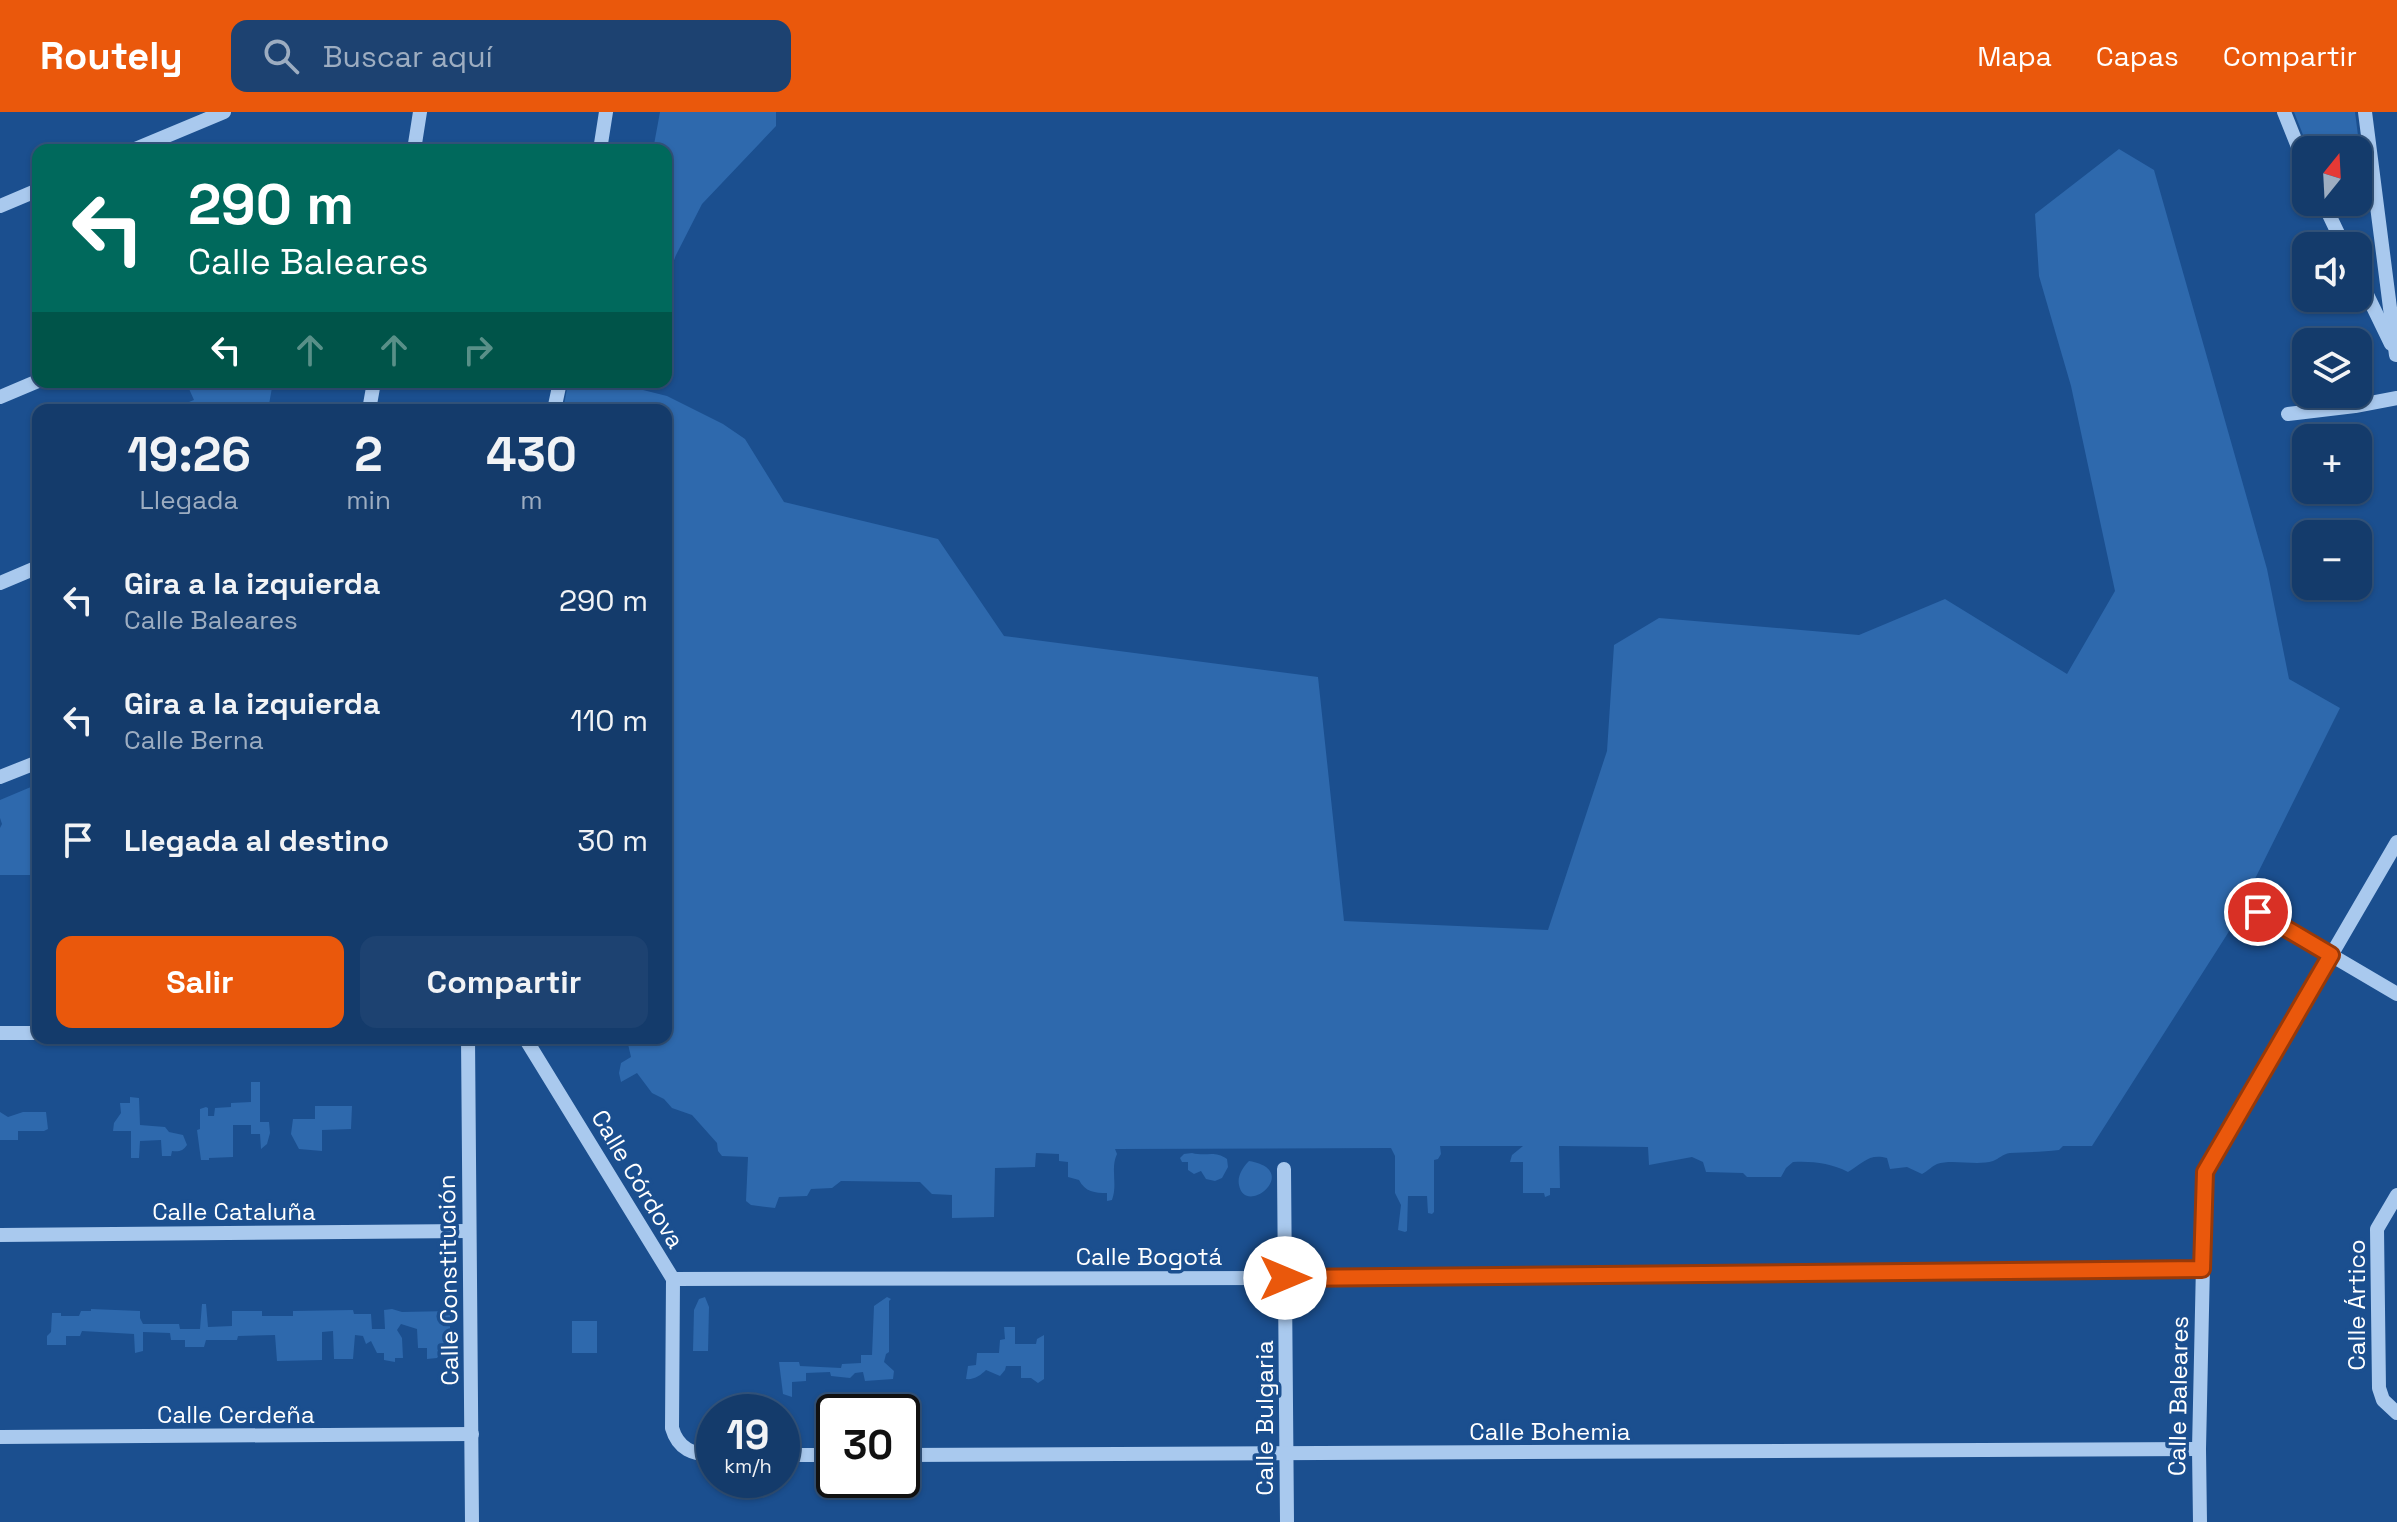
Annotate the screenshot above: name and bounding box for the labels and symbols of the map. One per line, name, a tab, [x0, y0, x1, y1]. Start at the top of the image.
north arrow	[2292, 136, 2372, 216]
pin	[2224, 878, 2292, 946]
street label: Calle Córdova	[584, 1104, 692, 1254]
street label: Calle Constitución	[431, 1174, 465, 1386]
street label: Calle Cataluña	[152, 1196, 316, 1227]
position arrow	[1243, 1236, 1327, 1320]
street label: Calle Ártico	[2341, 1239, 2372, 1371]
street label: Calle Bogotá	[1076, 1241, 1222, 1272]
street label: Calle Baleares	[2161, 1316, 2195, 1476]
street label: Calle Bulgaria	[1249, 1340, 1280, 1496]
speed limit sign: 30	[816, 1394, 920, 1498]
street label: Calle Cerdeña	[157, 1399, 315, 1430]
street label: Calle Bohemia	[1469, 1416, 1631, 1447]

